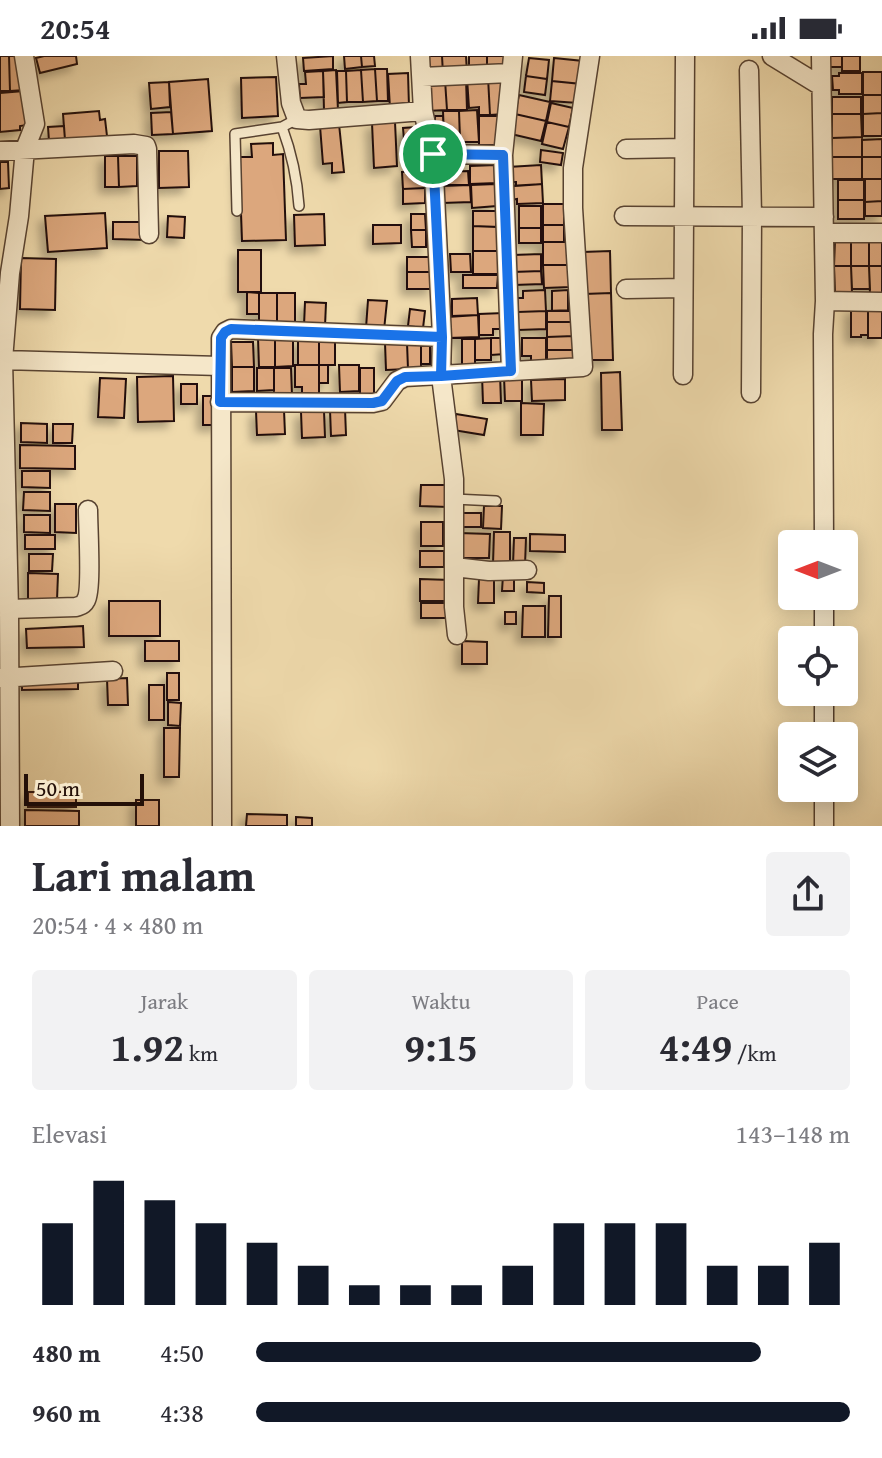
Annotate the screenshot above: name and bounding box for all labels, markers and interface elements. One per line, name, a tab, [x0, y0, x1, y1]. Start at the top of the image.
text: 20:54	[40, 6, 111, 50]
pin	[399, 120, 467, 188]
icon: arrive	[411, 132, 455, 176]
north arrow	[778, 530, 858, 610]
map controls	[778, 530, 858, 802]
button: locate	[778, 626, 858, 706]
button: layers	[778, 722, 858, 802]
scale bar	[24, 770, 144, 806]
text: 50 m	[36, 772, 80, 804]
text: Lari malam	[32, 843, 255, 907]
button: share	[766, 852, 850, 936]
text: 20:54 · 4 × 480 m	[32, 905, 203, 944]
text: Jarak	[140, 985, 188, 1017]
text: Waktu	[411, 985, 471, 1017]
text: Pace	[697, 985, 739, 1017]
text: 1.92	[111, 1017, 184, 1076]
text: 9:15	[404, 1017, 478, 1076]
text: 4:49	[659, 1017, 732, 1076]
text: km	[184, 1037, 218, 1069]
text: /km	[732, 1037, 777, 1069]
text: Elevasi	[32, 1114, 107, 1153]
text: 143–148 m	[736, 1114, 850, 1153]
text: 480 m	[32, 1333, 100, 1372]
text: 4:50	[160, 1333, 204, 1372]
text: 960 m	[32, 1393, 100, 1432]
text: 4:38	[160, 1393, 204, 1432]

